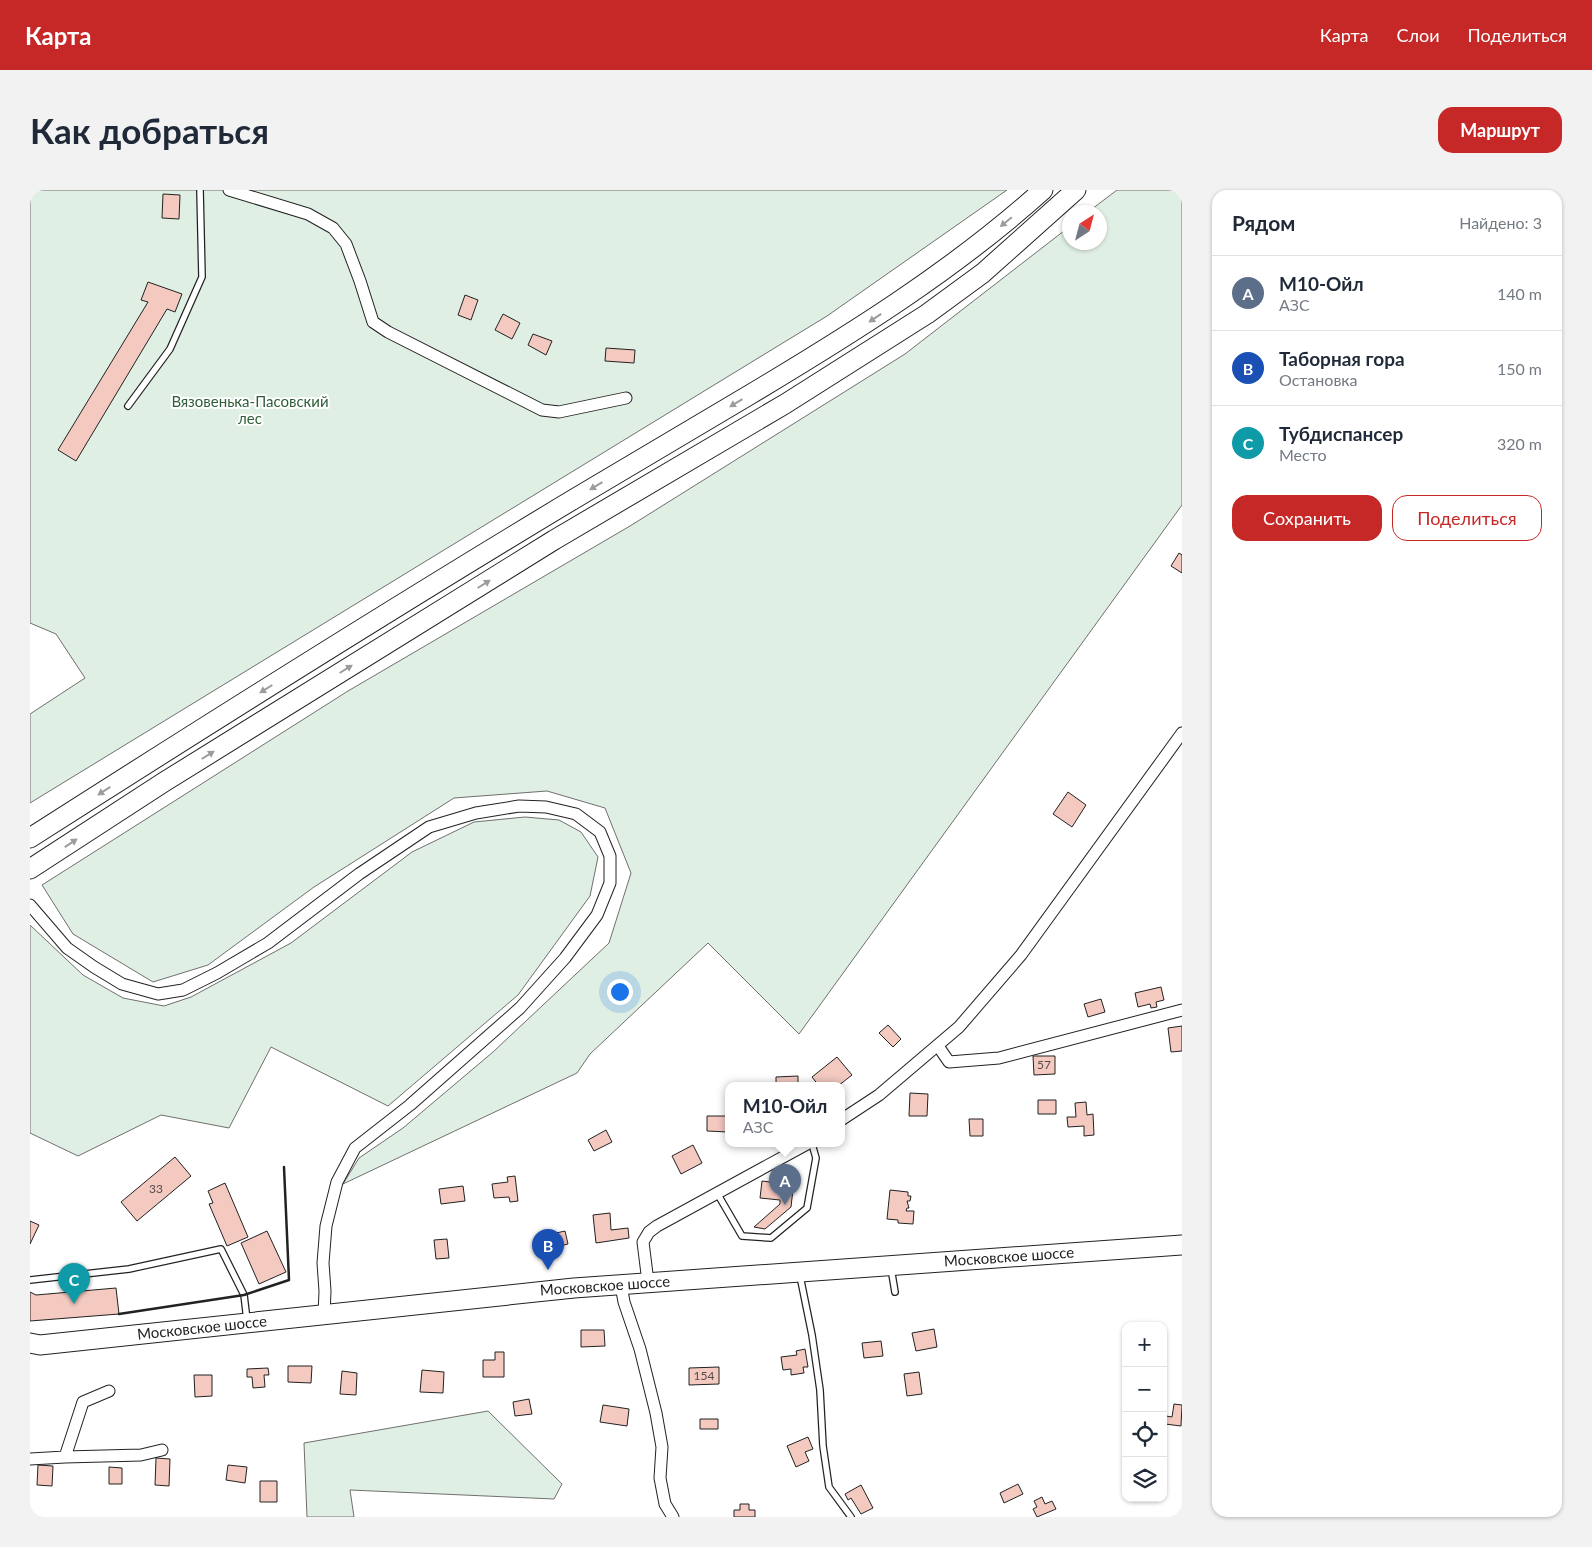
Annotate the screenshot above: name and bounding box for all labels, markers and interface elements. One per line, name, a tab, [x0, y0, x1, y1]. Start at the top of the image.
text: Карта	[25, 21, 92, 50]
text: Карта	[1320, 24, 1368, 46]
text: Слои	[1396, 24, 1440, 46]
text: Поделиться	[1468, 24, 1567, 46]
button: Маршрут	[1438, 107, 1562, 153]
text: Как добраться	[30, 109, 269, 151]
north arrow	[1062, 205, 1107, 250]
text: Рядом	[1232, 210, 1295, 235]
text: Найдено: 3	[1459, 213, 1542, 232]
one-way arrow	[1000, 216, 1013, 227]
text: М10-Ойл	[1279, 272, 1364, 295]
text: A	[1242, 284, 1254, 303]
text: 140 m	[1497, 284, 1542, 303]
text: АЗС	[1279, 295, 1310, 314]
one-way arrow	[868, 313, 881, 323]
text: Таборная гора	[1279, 347, 1405, 370]
text: B	[1243, 359, 1253, 378]
text: 150 m	[1497, 359, 1542, 378]
text: Остановка	[1279, 370, 1358, 389]
park label: Вязовенька-Пасовский лес	[171, 392, 329, 427]
one-way arrow	[730, 398, 743, 407]
text: Тубдиспансер	[1279, 422, 1403, 445]
text: C	[1243, 434, 1253, 453]
text: 320 m	[1497, 434, 1542, 453]
text: Место	[1279, 445, 1327, 464]
one-way arrow	[590, 481, 603, 490]
button: Сохранить	[1232, 495, 1382, 541]
button: Поделиться	[1392, 495, 1542, 541]
one-way arrow	[477, 579, 490, 588]
one-way arrow	[339, 665, 352, 674]
one-way arrow	[259, 685, 272, 694]
one-way arrow	[201, 750, 214, 760]
one-way arrow	[97, 786, 111, 796]
one-way arrow	[64, 838, 78, 847]
your location	[607, 979, 633, 1005]
house number: 57	[1037, 1057, 1051, 1072]
popup	[725, 1082, 845, 1147]
text: М10-Ойл	[743, 1094, 827, 1117]
text: АЗС	[743, 1117, 773, 1136]
pin: A	[769, 1164, 801, 1205]
house number: 33	[149, 1181, 163, 1196]
pin: B	[532, 1229, 564, 1270]
street label: Московское шоссе	[943, 1242, 1075, 1270]
pin: C	[58, 1263, 90, 1304]
street label: Московское шоссе	[539, 1271, 671, 1299]
street label: Московское шоссе	[136, 1311, 268, 1343]
map controls	[1122, 1322, 1167, 1502]
button: +	[1122, 1322, 1167, 1367]
button: −	[1122, 1367, 1167, 1412]
house number: 154	[694, 1368, 714, 1383]
button: locate	[1122, 1412, 1167, 1457]
button: layers	[1122, 1457, 1167, 1502]

